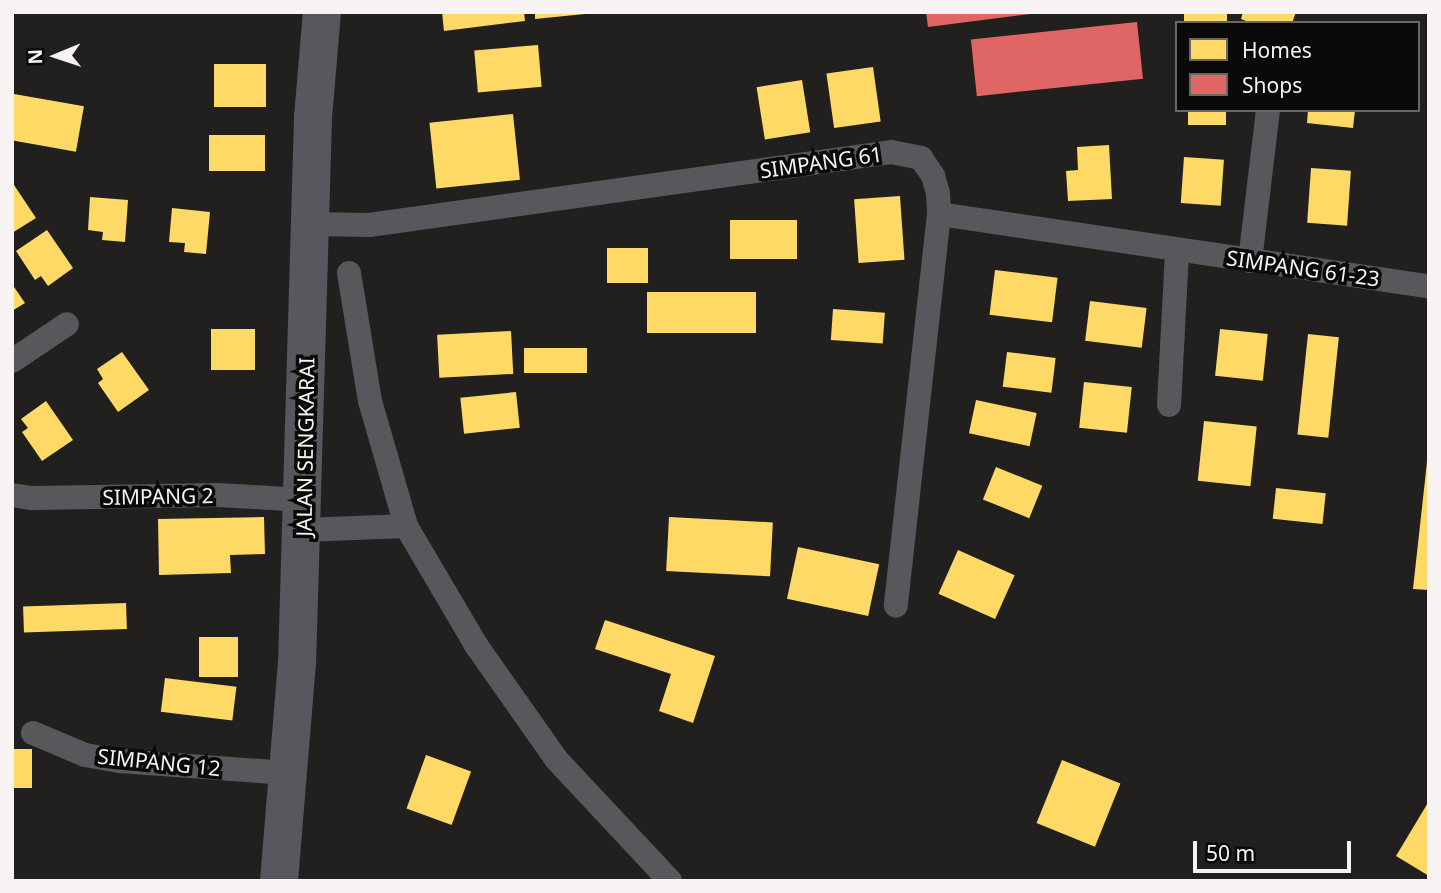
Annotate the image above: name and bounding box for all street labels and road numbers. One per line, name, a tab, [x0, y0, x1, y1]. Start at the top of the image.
street label: SIMPANG 61	[758, 141, 884, 183]
street label: SIMPANG 61-23	[1225, 245, 1381, 291]
street label: JALAN SENGKARAI	[291, 357, 319, 537]
street label: SIMPANG 2	[102, 482, 214, 510]
street label: SIMPANG 12	[96, 743, 222, 781]

